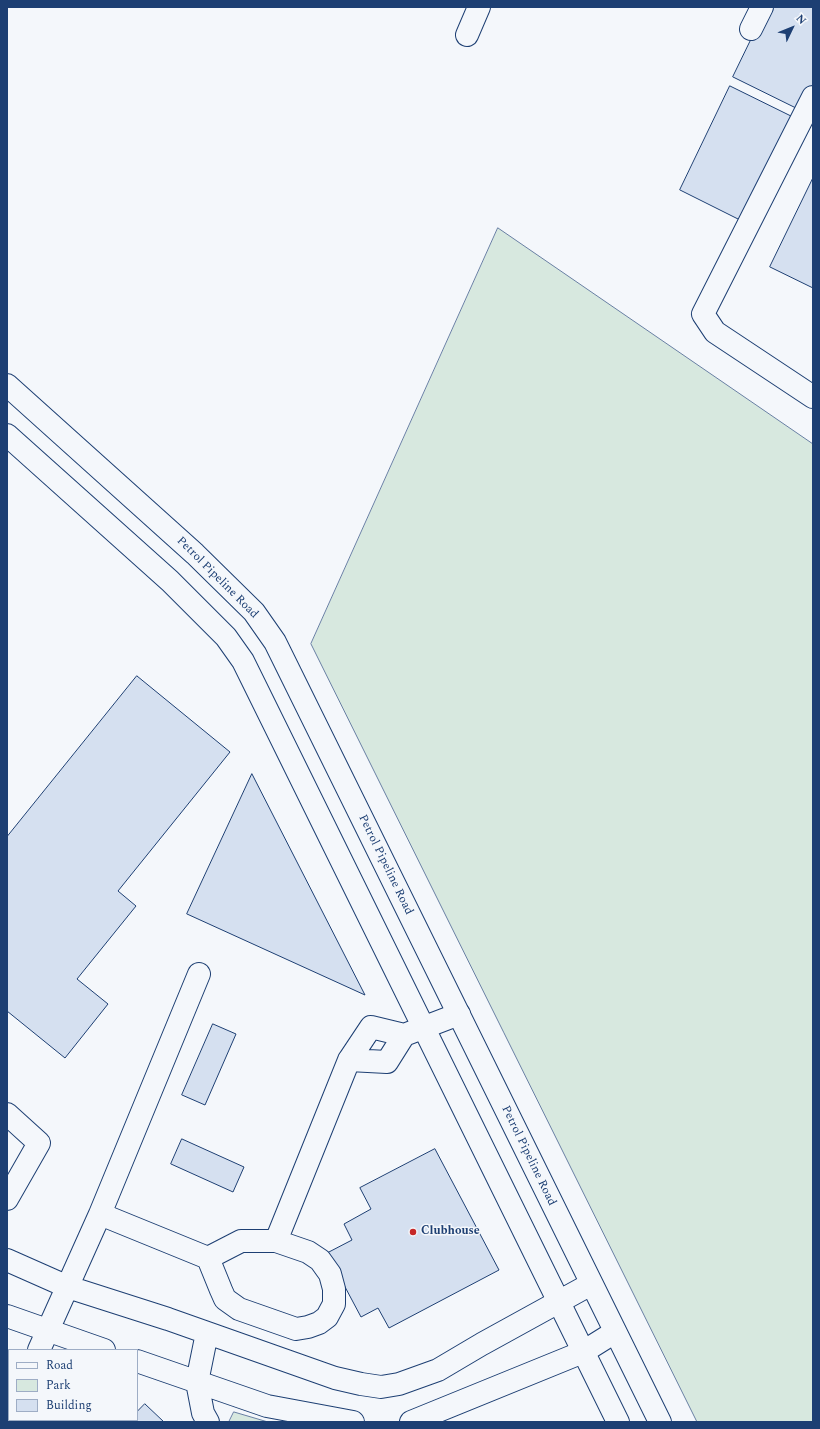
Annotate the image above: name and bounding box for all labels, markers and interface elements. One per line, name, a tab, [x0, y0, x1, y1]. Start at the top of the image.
north arrow	[772, 8, 812, 48]
text: N	[792, 10, 810, 29]
street label: Petrol Pipeline Road	[173, 534, 261, 622]
street label: Petrol Pipeline Road	[355, 813, 415, 917]
street label: Petrol Pipeline Road	[498, 1104, 558, 1208]
place label: Clubhouse	[421, 1225, 480, 1239]
marker: Clubhouse	[408, 1227, 418, 1237]
legend	[8, 1349, 138, 1421]
text: Road	[46, 1356, 73, 1375]
text: Park	[46, 1376, 71, 1395]
text: Building	[46, 1396, 92, 1415]

